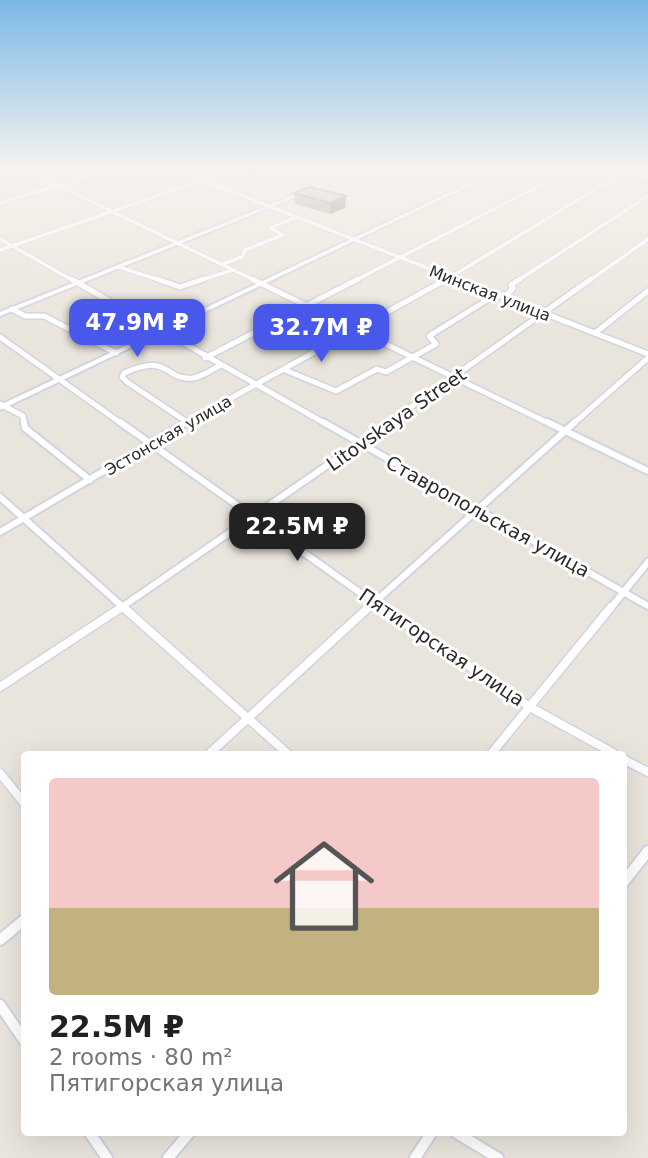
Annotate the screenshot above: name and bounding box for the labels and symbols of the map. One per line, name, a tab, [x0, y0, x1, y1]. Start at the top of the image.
street label: Минская улица	[426, 262, 553, 325]
pin: 47.9M ₽	[72, 300, 202, 359]
pin: 32.7M ₽	[256, 304, 386, 364]
street label: Litovskaya Street	[322, 363, 470, 475]
street label: Эстонская улица	[101, 391, 235, 479]
street label: Ставропольская улица	[382, 451, 594, 581]
pin: 22.5M ₽	[232, 504, 362, 563]
street label: Пятигорская улица	[355, 584, 529, 710]

